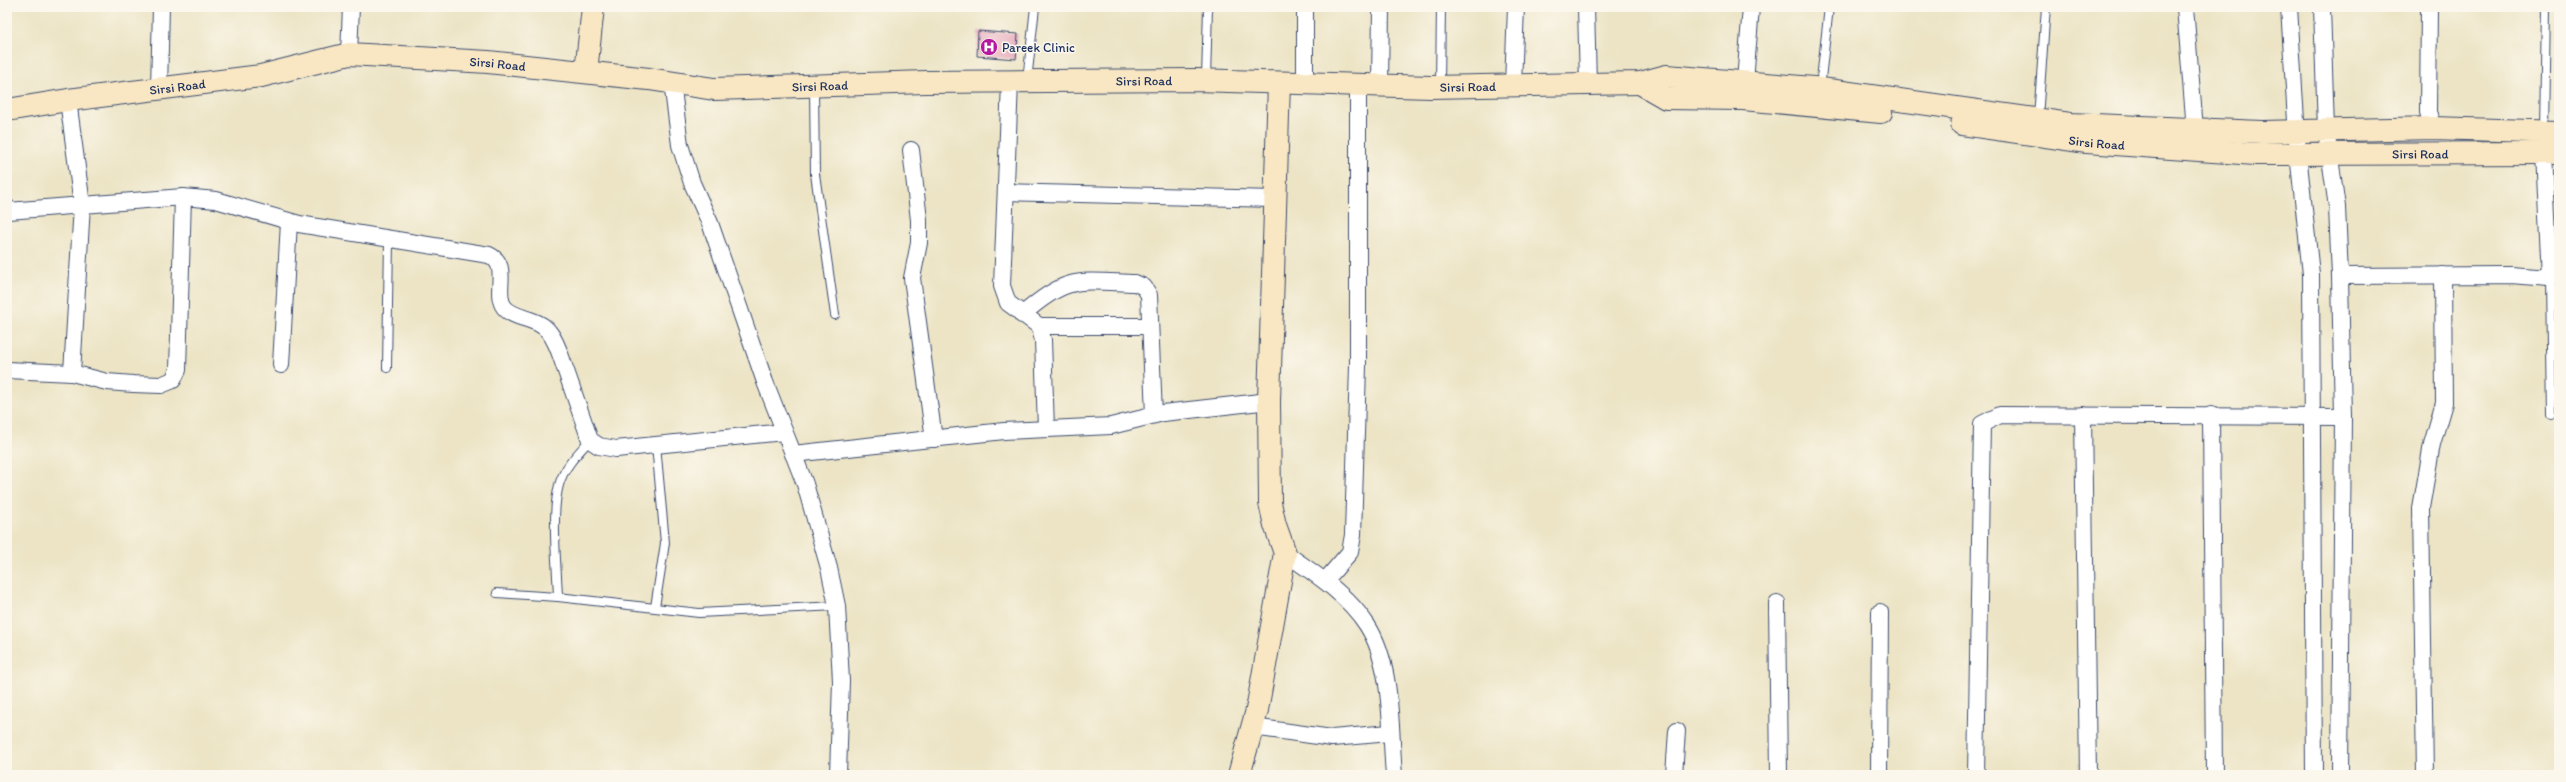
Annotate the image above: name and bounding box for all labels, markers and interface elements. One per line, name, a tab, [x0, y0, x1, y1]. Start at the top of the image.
hospital icon: Pareek Clinic	[979, 37, 999, 57]
place label: Pareek Clinic	[1002, 40, 1075, 55]
street label: Sirsi Road	[469, 54, 526, 74]
street label: Sirsi Road	[1116, 73, 1172, 89]
street label: Sirsi Road	[148, 76, 206, 98]
street label: Sirsi Road	[792, 78, 848, 94]
street label: Sirsi Road	[1440, 79, 1496, 95]
street label: Sirsi Road	[2068, 132, 2125, 153]
street label: Sirsi Road	[2392, 146, 2449, 162]

